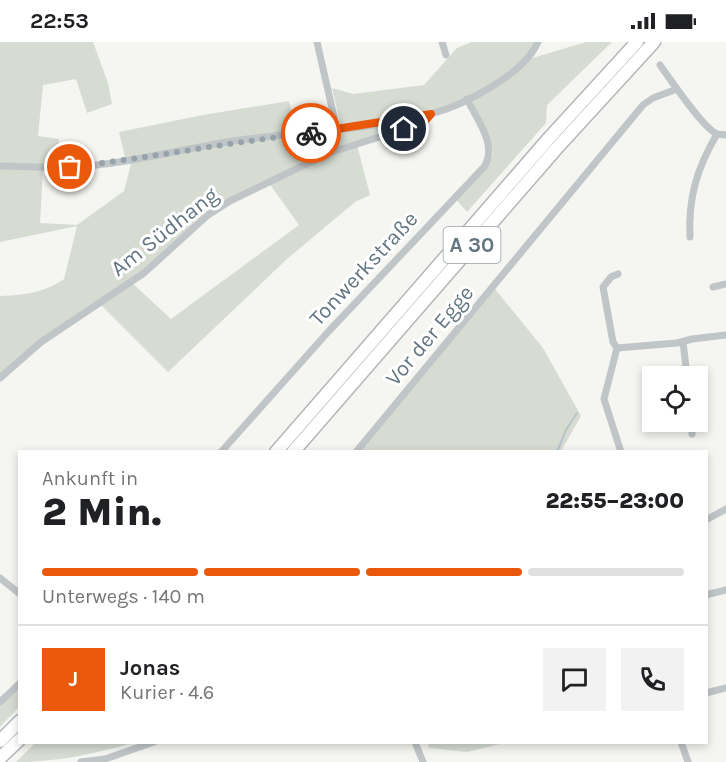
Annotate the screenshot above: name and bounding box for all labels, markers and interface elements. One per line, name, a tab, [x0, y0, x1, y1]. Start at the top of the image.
text: 22:53	[30, 8, 89, 34]
courier	[281, 103, 341, 163]
pin	[378, 103, 429, 154]
icon: home	[387, 112, 420, 145]
icon: bike	[295, 117, 328, 150]
pin	[44, 141, 95, 192]
icon: bag	[53, 150, 86, 183]
street label: Am Südhang	[106, 181, 224, 282]
street label: Tonwerkstraße	[304, 206, 423, 331]
road number: A 30	[444, 227, 500, 263]
street label: Vor der Egge	[380, 280, 479, 391]
map controls	[642, 366, 708, 432]
button: locate	[642, 366, 708, 432]
text: Ankunft in	[42, 467, 138, 490]
text: 22:55–23:00	[545, 488, 684, 514]
text: 2 Min.	[42, 489, 161, 535]
text: Unterwegs · 140 m	[42, 585, 205, 608]
button: chat	[543, 648, 606, 711]
button: phone	[621, 648, 684, 711]
text: Jonas	[120, 655, 180, 681]
text: J	[69, 666, 78, 692]
text: Kurier · 4.6	[120, 681, 214, 704]

